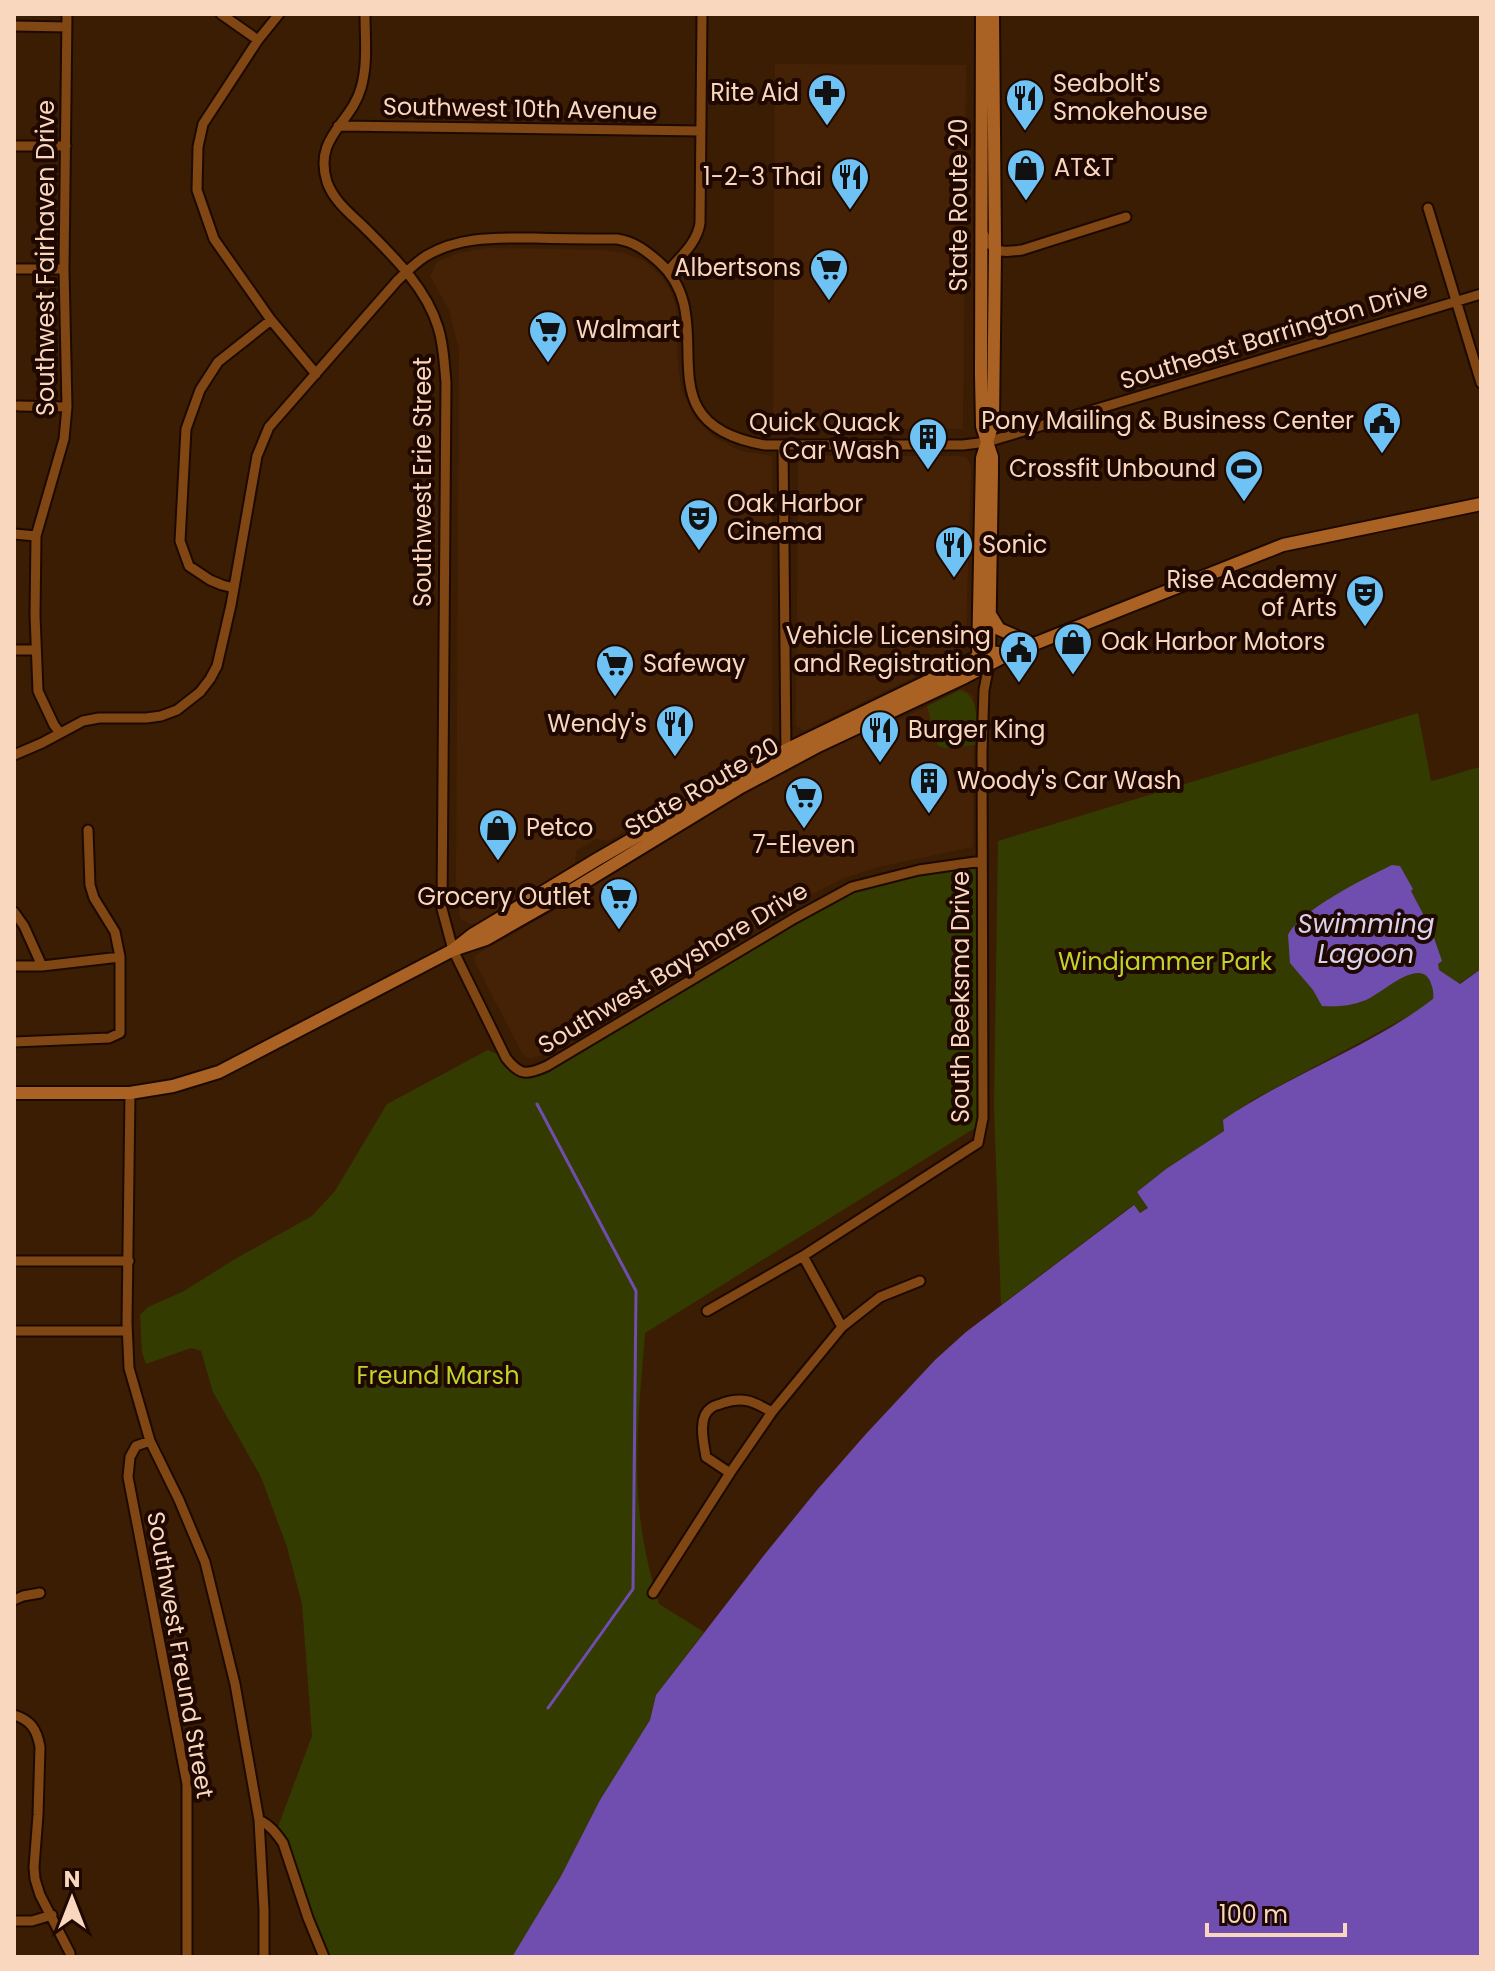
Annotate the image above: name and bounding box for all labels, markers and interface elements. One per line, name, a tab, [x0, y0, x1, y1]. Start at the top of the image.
place label: Seabolt's Smokehouse	[1053, 67, 1208, 128]
pharmacy icon: Rite Aid	[806, 72, 848, 127]
place label: Rite Aid	[710, 76, 799, 109]
restaurant icon: Seabolt's Smokehouse	[1004, 77, 1046, 132]
street label: Southwest 10th Avenue	[382, 90, 658, 127]
street label: Southwest Fairhaven Drive	[29, 100, 62, 416]
street label: State Route 20	[942, 118, 975, 292]
shop icon: AT&T	[1005, 147, 1047, 202]
place label: AT&T	[1054, 151, 1114, 184]
restaurant icon: 1-2-3 Thai	[829, 156, 871, 211]
place label: 1-2-3 Thai	[703, 160, 822, 193]
supermarket icon: Albertsons	[808, 247, 850, 302]
place label: Albertsons	[674, 251, 801, 284]
street label: Southeast Barrington Drive	[1116, 272, 1432, 397]
supermarket icon: Walmart	[527, 309, 569, 364]
place label: Walmart	[576, 313, 680, 346]
street label: Southwest Erie Street	[406, 357, 439, 607]
public building icon: Pony Mailing & Business Center	[1361, 400, 1403, 455]
place label: Pony Mailing & Business Center	[981, 404, 1354, 437]
place label: Quick Quack Car Wash	[749, 406, 901, 467]
building icon: Quick Quack Car Wash	[907, 416, 949, 471]
sports icon: Crossfit Unbound	[1223, 448, 1265, 503]
place label: Crossfit Unbound	[1009, 452, 1216, 485]
place label: Oak Harbor Cinema	[727, 487, 863, 548]
theatre icon: Oak Harbor Cinema	[678, 497, 720, 552]
restaurant icon: Sonic	[933, 524, 975, 579]
place label: Sonic	[982, 528, 1047, 561]
place label: Rise Academy of Arts	[1166, 563, 1337, 624]
theatre icon: Rise Academy of Arts	[1344, 573, 1386, 628]
place label: Vehicle Licensing and Registration	[786, 619, 991, 680]
shop icon: Oak Harbor Motors	[1052, 621, 1094, 676]
place label: Oak Harbor Motors	[1101, 625, 1325, 658]
public building icon: Vehicle Licensing and Registration	[998, 629, 1040, 684]
supermarket icon: Safeway	[594, 643, 636, 698]
place label: Safeway	[643, 647, 746, 680]
restaurant icon: Wendy's	[654, 703, 696, 758]
place label: Wendy's	[547, 707, 647, 740]
restaurant icon: Burger King	[859, 709, 901, 764]
place label: Burger King	[908, 713, 1045, 746]
street label: State Route 20	[618, 729, 785, 844]
building icon: Woody's Car Wash	[908, 760, 950, 815]
place label: Woody's Car Wash	[957, 764, 1181, 797]
supermarket icon: 7-Eleven	[783, 775, 825, 830]
shop icon: Petco	[477, 807, 519, 862]
place label: Petco	[526, 811, 593, 844]
place label: 7-Eleven	[752, 828, 856, 861]
street label: South Beeksma Drive	[944, 871, 977, 1123]
street label: Southwest Bayshore Drive	[532, 874, 814, 1061]
supermarket icon: Grocery Outlet	[598, 876, 640, 931]
place label: Grocery Outlet	[417, 880, 591, 913]
water label: Swimming Lagoon	[1297, 906, 1435, 972]
park label: Windjammer Park	[1058, 945, 1273, 978]
park label: Freund Marsh	[356, 1359, 520, 1392]
street label: Southwest Freund Street	[139, 1509, 222, 1801]
north arrow	[32, 1859, 112, 1939]
text: N	[64, 1864, 80, 1895]
scale bar	[1207, 1887, 1345, 1937]
text: 100 m	[1219, 1898, 1288, 1931]

